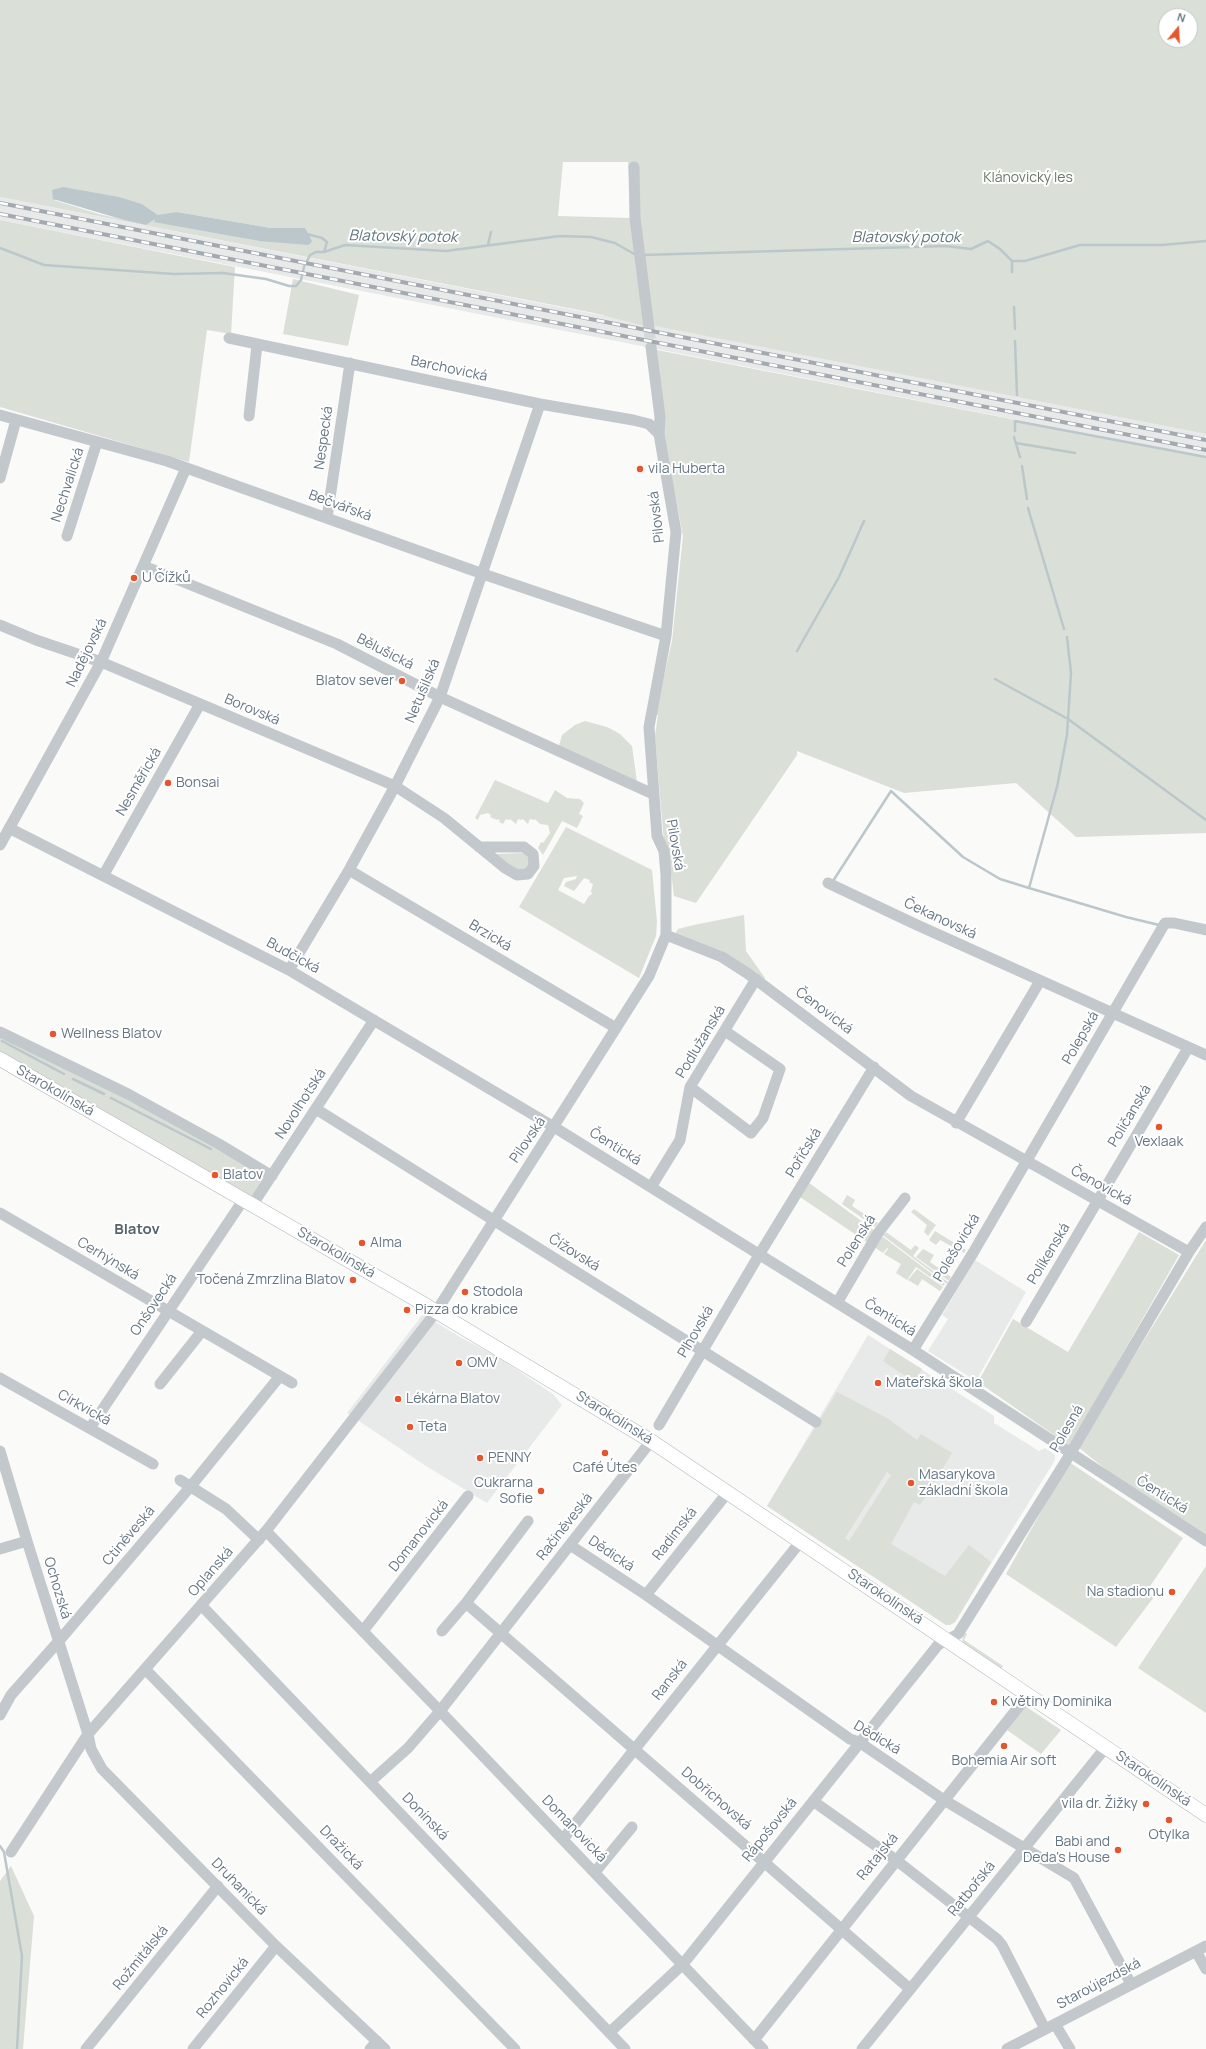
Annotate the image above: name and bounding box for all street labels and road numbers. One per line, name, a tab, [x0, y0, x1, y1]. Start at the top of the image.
street label: Barchovická	[409, 353, 489, 385]
street label: Nespecká	[311, 405, 337, 471]
street label: Nechvalická	[48, 446, 88, 524]
street label: Bečvářská	[306, 487, 374, 525]
street label: Pilovská	[646, 490, 668, 544]
street label: Nadějovská	[63, 616, 111, 690]
street label: Bělušická	[354, 631, 416, 673]
street label: Netušilská	[402, 657, 444, 725]
street label: Borovská	[222, 691, 282, 729]
street label: Nesměřická	[113, 745, 165, 819]
street label: Pilovská	[662, 818, 688, 872]
street label: Čekanovská	[901, 895, 979, 943]
street label: Brzická	[466, 917, 514, 955]
street label: Budčická	[263, 934, 323, 978]
street label: Čenovická	[792, 984, 856, 1038]
street label: Podlužanská	[673, 1003, 729, 1081]
street label: Polepská	[1059, 1009, 1103, 1067]
street label: Starokolínská	[13, 1062, 97, 1120]
street label: Novolhotská	[272, 1066, 330, 1142]
street label: Poličanská	[1105, 1082, 1155, 1150]
street label: Pilovská	[507, 1114, 549, 1166]
street label: Čentická	[586, 1125, 644, 1169]
street label: Poříčská	[783, 1125, 825, 1181]
street label: Čenovická	[1068, 1162, 1134, 1210]
street label: Polešovická	[930, 1211, 984, 1285]
street label: Polenská	[834, 1212, 880, 1270]
street label: Políkenská	[1024, 1220, 1074, 1288]
street label: Starokolínská	[294, 1224, 378, 1282]
street label: Čížovská	[545, 1231, 603, 1275]
street label: Cerhýnská	[74, 1234, 142, 1284]
street label: Onšovecká	[127, 1271, 181, 1339]
street label: Čentická	[861, 1296, 919, 1340]
street label: Plhovská	[674, 1303, 718, 1361]
street label: Církvická	[55, 1387, 113, 1429]
street label: Starokolínská	[573, 1388, 655, 1448]
street label: Polesná	[1047, 1402, 1087, 1456]
street label: Čentická	[1133, 1473, 1191, 1517]
street label: Račiněveská	[534, 1490, 596, 1564]
street label: Domanovická	[386, 1497, 452, 1575]
street label: Ctiněveská	[99, 1503, 159, 1569]
street label: Radimská	[649, 1504, 701, 1564]
street label: Dědická	[585, 1533, 637, 1575]
street label: Oplanská	[185, 1544, 237, 1600]
street label: Ochozská	[40, 1555, 74, 1621]
street label: Starokolínská	[844, 1566, 926, 1628]
street label: Ranská	[649, 1656, 691, 1704]
street label: Dědická	[851, 1718, 903, 1758]
street label: Starokolínská	[1112, 1748, 1194, 1810]
street label: Dobřichovská	[678, 1764, 754, 1834]
street label: Donínská	[398, 1790, 452, 1844]
street label: Domanovická	[538, 1792, 610, 1866]
street label: Rápošovská	[739, 1795, 801, 1865]
street label: Dražická	[316, 1822, 366, 1874]
street label: Ratajská	[854, 1830, 902, 1884]
street label: Druhanická	[208, 1855, 270, 1919]
street label: Ratbořská	[945, 1858, 999, 1920]
street label: Rožmitálská	[110, 1922, 172, 1994]
street label: Rozhovická	[193, 1954, 253, 2022]
street label: Staroújezdská	[1054, 1955, 1144, 2013]

